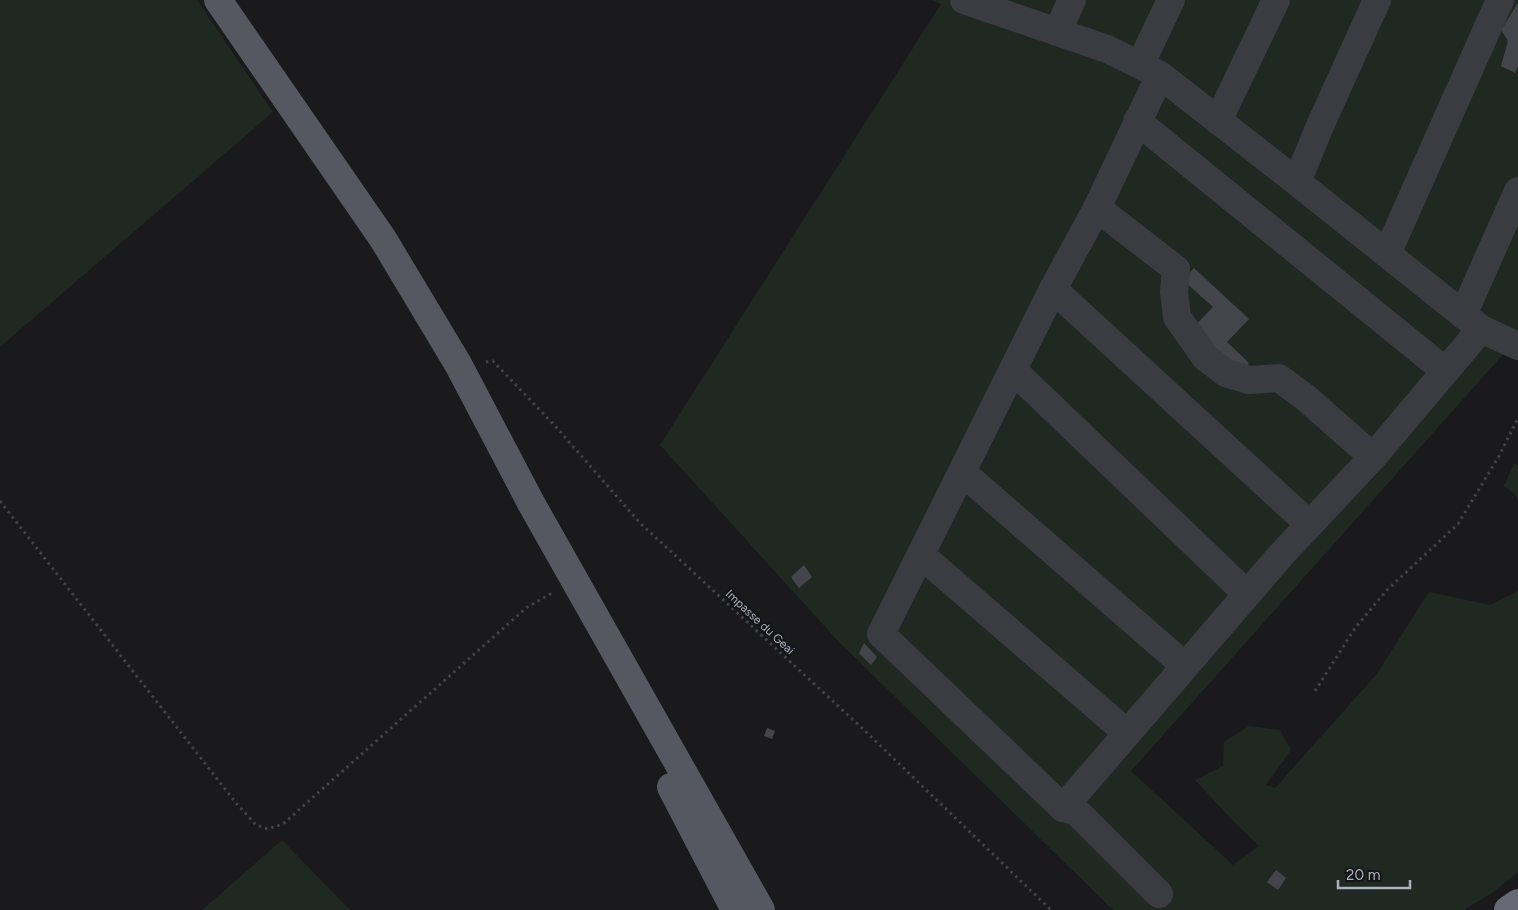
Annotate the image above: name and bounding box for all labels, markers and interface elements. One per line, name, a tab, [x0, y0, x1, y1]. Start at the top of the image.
street label: Impasse du Geai	[723, 587, 797, 657]
scale bar	[1338, 858, 1410, 890]
text: 20 m	[1346, 866, 1380, 884]

